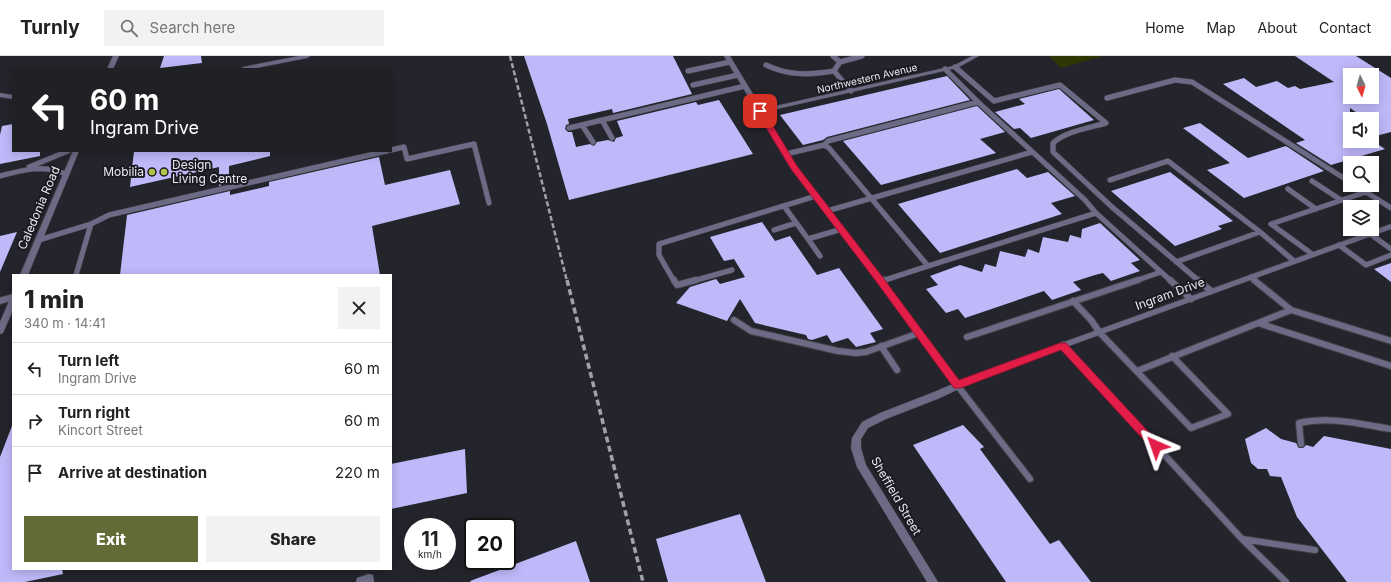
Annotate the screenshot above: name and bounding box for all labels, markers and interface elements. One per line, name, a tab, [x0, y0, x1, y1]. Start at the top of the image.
search box	[104, 10, 384, 46]
text: Turnly	[20, 16, 80, 39]
icon: search	[118, 17, 140, 39]
text: Search here	[150, 18, 235, 37]
text: Home	[1145, 19, 1184, 36]
text: Map	[1206, 19, 1236, 36]
text: About	[1258, 19, 1297, 36]
text: Contact	[1319, 19, 1371, 36]
street label: Northwestern Avenue	[816, 61, 918, 95]
north arrow	[1343, 68, 1379, 104]
map controls	[1343, 68, 1379, 236]
text: 60 m	[90, 83, 159, 117]
icon: left	[24, 84, 76, 136]
pin	[743, 94, 777, 128]
icon: arrive	[749, 100, 771, 122]
button: sound	[1343, 112, 1379, 148]
text: Ingram Drive	[90, 117, 199, 138]
button: search	[1343, 156, 1379, 192]
place label: Design Living Centre	[172, 157, 247, 186]
street label: Caledonia Road	[14, 164, 63, 252]
place label: Mobilia	[103, 164, 144, 179]
marker: Mobilia	[147, 167, 157, 177]
marker: Design Living Centre	[159, 167, 169, 177]
button: layers	[1343, 200, 1379, 236]
street label: Ingram Drive	[1133, 274, 1207, 313]
text: 1 min	[24, 285, 84, 314]
button: close	[338, 287, 380, 329]
text: 340 m · 14:41	[24, 315, 106, 331]
text: Turn left	[58, 351, 119, 370]
icon: left	[24, 358, 46, 380]
text: 60 m	[344, 359, 380, 378]
text: Ingram Drive	[58, 370, 137, 386]
text: Turn right	[58, 403, 130, 422]
icon: right	[24, 410, 46, 432]
text: 60 m	[344, 411, 380, 430]
text: Kincort Street	[58, 422, 143, 438]
position arrow	[1135, 425, 1177, 467]
street label: Sheffield Street	[868, 454, 925, 537]
icon: arrive	[24, 462, 46, 484]
text: Arrive at destination	[58, 463, 207, 482]
text: 220 m	[335, 463, 380, 482]
button: Exit	[24, 516, 198, 562]
button: Share	[206, 516, 380, 562]
speed limit sign: 20	[464, 518, 516, 570]
text: 11	[421, 527, 439, 551]
text: km/h	[418, 548, 442, 560]

